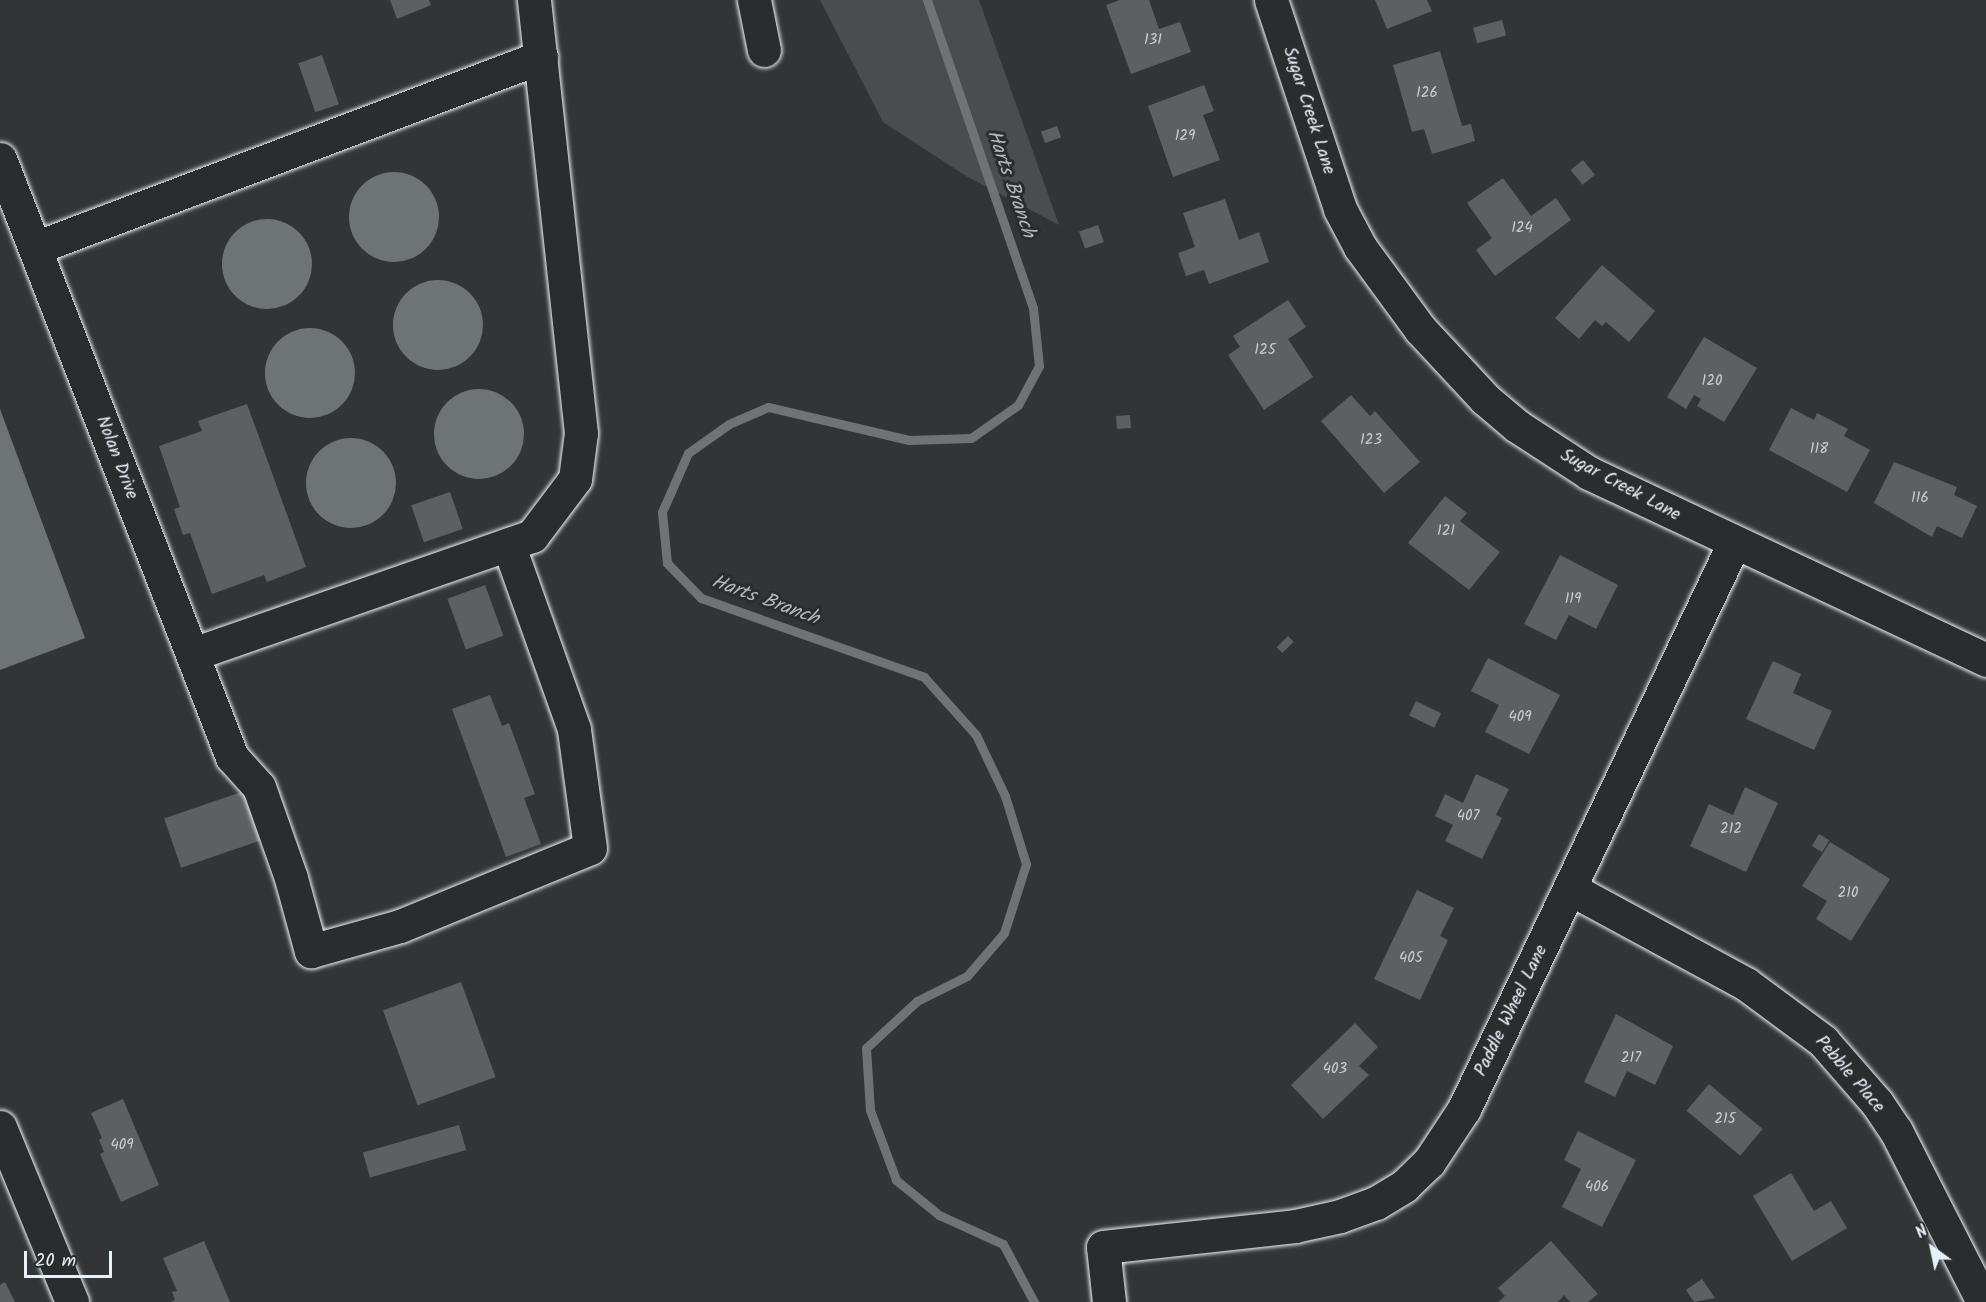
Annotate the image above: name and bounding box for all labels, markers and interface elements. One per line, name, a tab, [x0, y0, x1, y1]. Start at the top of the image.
house number: 131	[1144, 32, 1162, 50]
street label: Sugar Creek Lane	[1277, 44, 1339, 178]
house number: 126	[1416, 85, 1438, 103]
water label: Harts Branch	[980, 127, 1040, 241]
house number: 129	[1175, 128, 1195, 146]
house number: 124	[1511, 220, 1533, 238]
house number: 125	[1254, 342, 1276, 360]
house number: 120	[1702, 373, 1722, 391]
street label: Nolan Drive	[90, 413, 142, 503]
house number: 123	[1360, 432, 1382, 450]
house number: 118	[1810, 441, 1828, 459]
street label: Sugar Creek Lane	[1556, 445, 1684, 527]
house number: 116	[1911, 490, 1929, 508]
house number: 121	[1437, 523, 1455, 541]
water label: Harts Branch	[708, 570, 822, 632]
house number: 119	[1565, 591, 1581, 609]
house number: 409	[1508, 709, 1532, 727]
house number: 407	[1457, 808, 1479, 826]
house number: 212	[1720, 821, 1742, 839]
house number: 210	[1838, 885, 1858, 903]
street label: Paddle Wheel Lane	[1471, 942, 1553, 1080]
house number: 405	[1399, 950, 1423, 968]
street label: Pebble Place	[1810, 1032, 1888, 1118]
house number: 217	[1621, 1050, 1641, 1068]
house number: 403	[1323, 1061, 1347, 1079]
house number: 215	[1714, 1111, 1736, 1129]
house number: 409	[110, 1137, 134, 1155]
house number: 406	[1585, 1179, 1609, 1197]
north arrow	[1902, 1218, 1962, 1278]
text: N	[1911, 1219, 1933, 1246]
scale bar	[27, 1239, 116, 1277]
text: 20 m	[35, 1247, 76, 1276]

